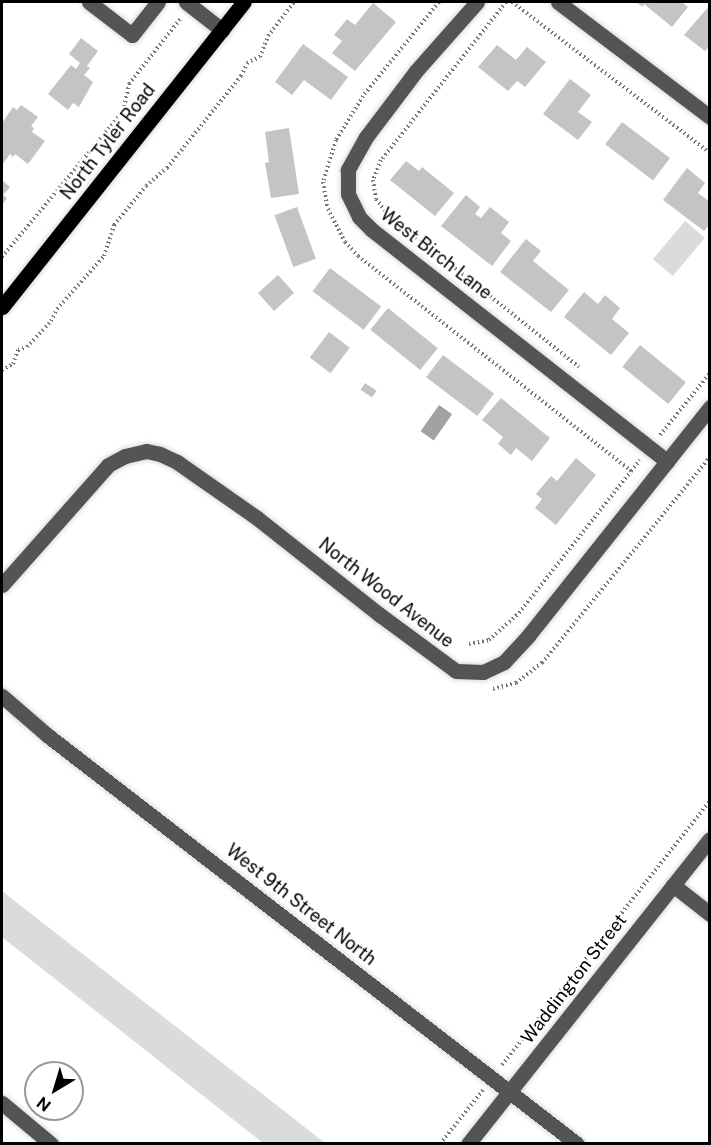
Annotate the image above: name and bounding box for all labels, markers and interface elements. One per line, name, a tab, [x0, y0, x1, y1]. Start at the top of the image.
street label: North Tyler Road	[56, 80, 160, 204]
street label: West Birch Lane	[376, 204, 496, 304]
street label: North Wood Avenue	[314, 533, 458, 653]
street label: West 9th Street North	[222, 840, 380, 970]
street label: Waddington Street	[517, 910, 631, 1048]
north arrow	[24, 1061, 84, 1121]
text: N	[33, 1093, 55, 1115]

